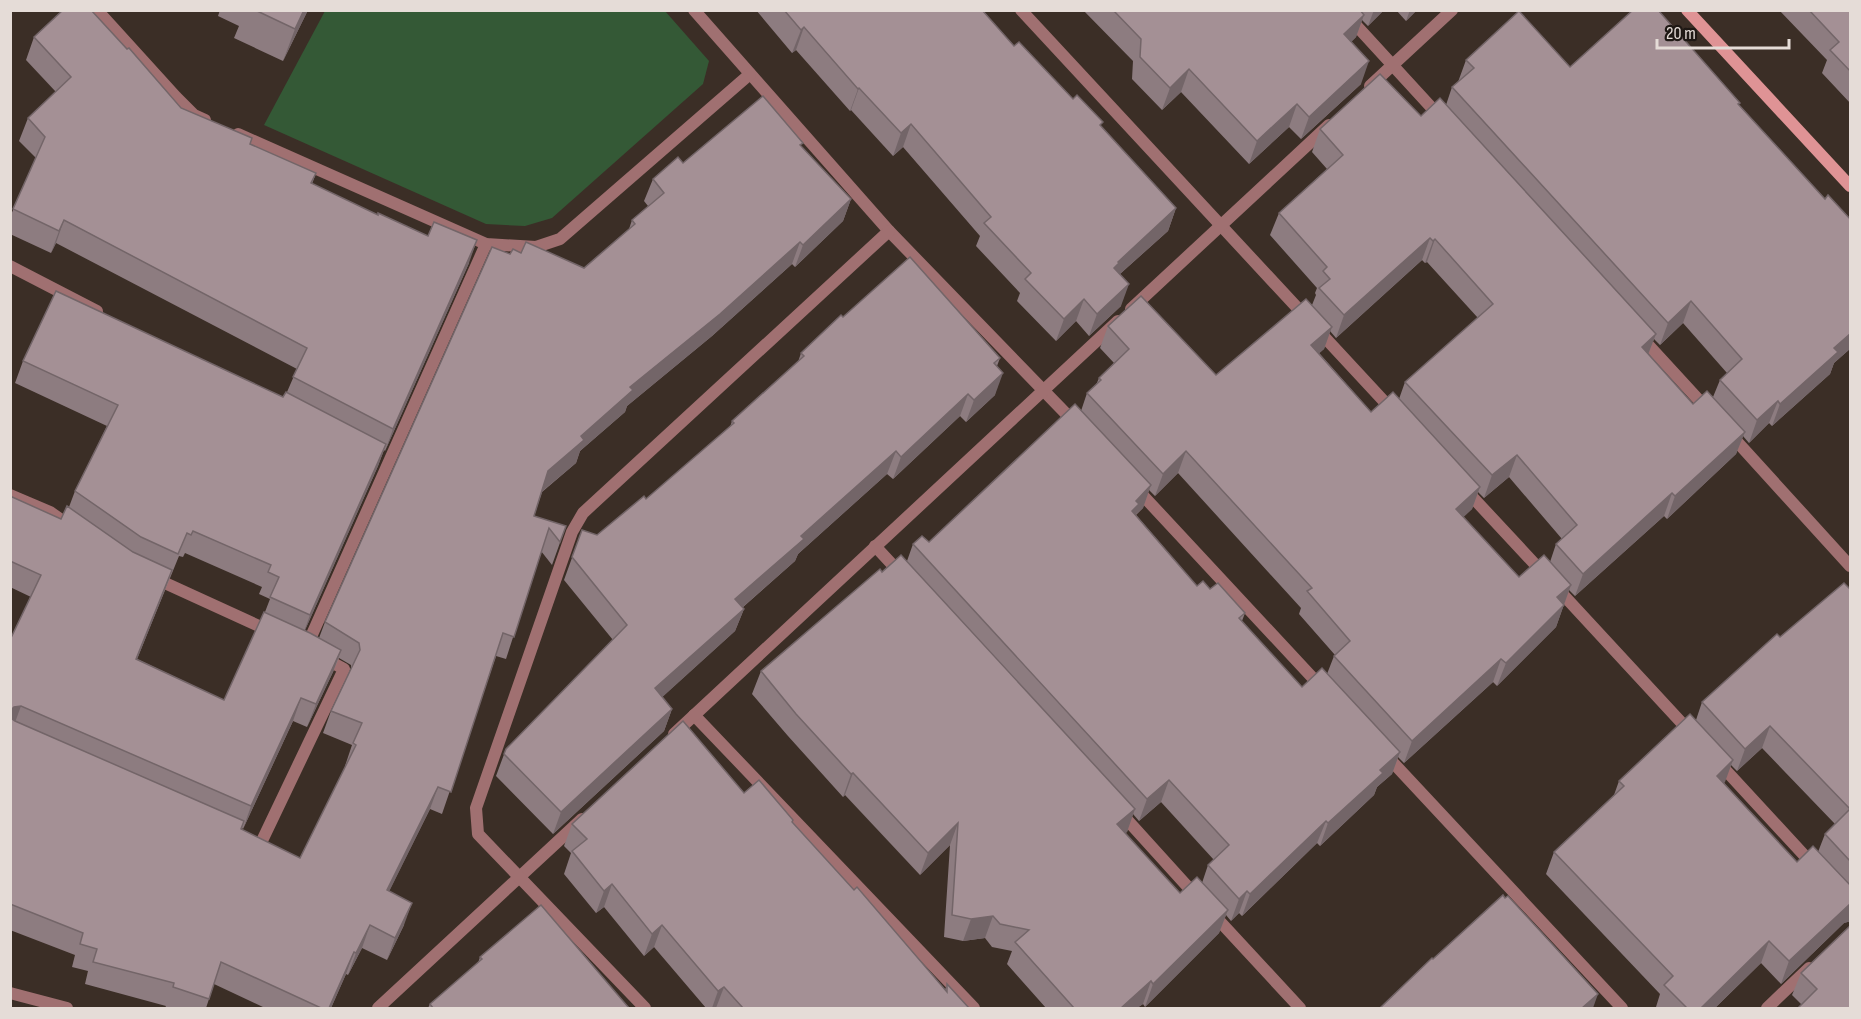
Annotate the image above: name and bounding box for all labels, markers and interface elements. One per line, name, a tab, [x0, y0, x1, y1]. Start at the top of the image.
scale bar	[1657, 12, 1789, 50]
text: 20 m	[1666, 23, 1696, 44]

